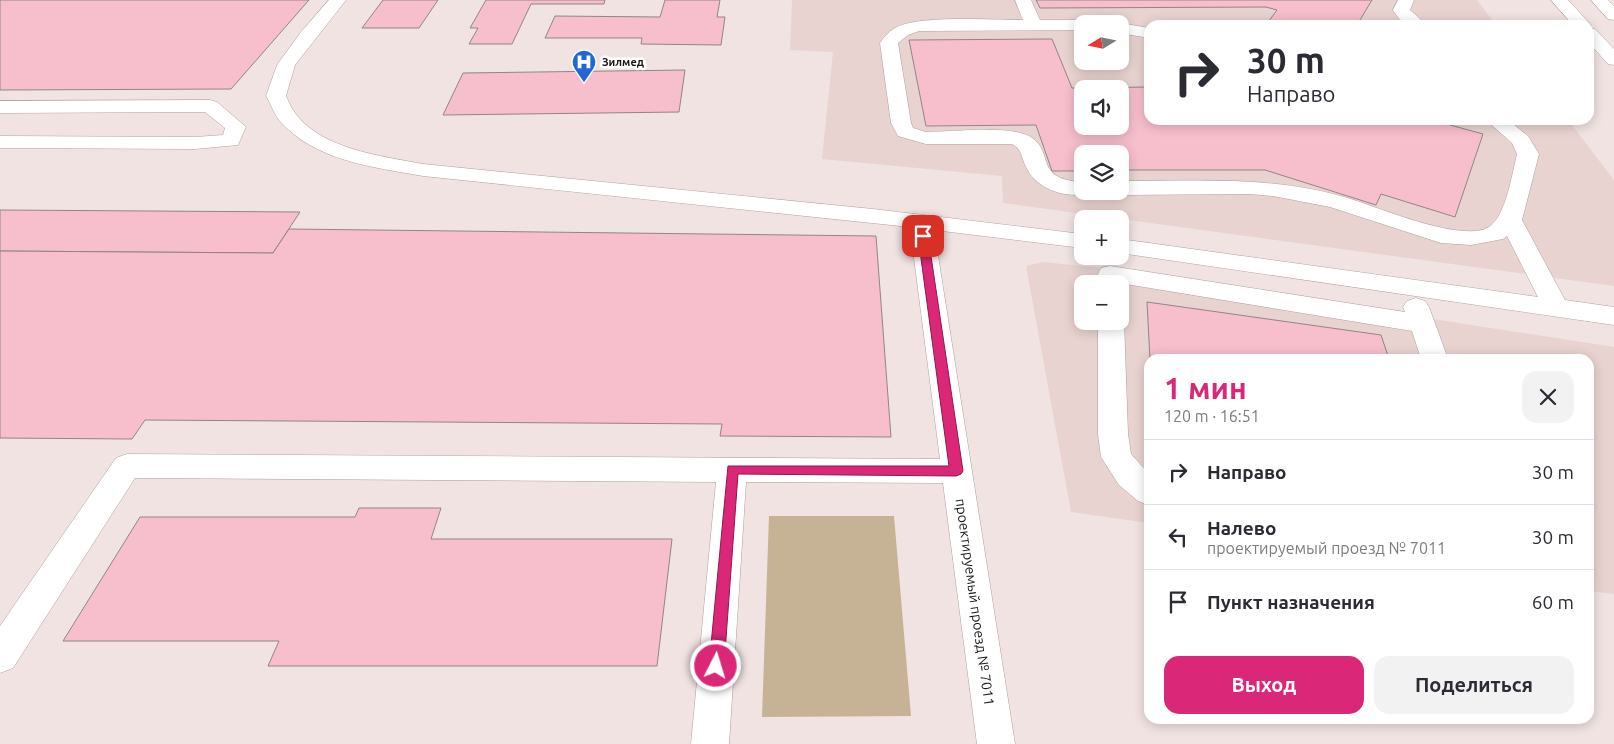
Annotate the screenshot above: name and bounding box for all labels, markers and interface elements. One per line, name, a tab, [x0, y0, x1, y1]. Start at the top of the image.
north arrow	[1074, 15, 1129, 70]
map controls	[1074, 15, 1129, 330]
icon: right	[1164, 40, 1229, 105]
text: 30 m	[1247, 40, 1325, 80]
hospital icon: Зилмед	[571, 49, 597, 83]
place label: Зилмед	[602, 56, 644, 68]
button: sound	[1074, 80, 1129, 135]
text: Направо	[1247, 81, 1335, 106]
button: layers	[1074, 145, 1129, 200]
button: +	[1074, 210, 1129, 265]
pin	[902, 215, 944, 257]
icon: arrive	[909, 222, 937, 250]
button: −	[1074, 275, 1129, 330]
text: 1 мин	[1164, 371, 1247, 405]
button: close	[1522, 371, 1574, 423]
text: 120 m · 16:51	[1164, 407, 1260, 425]
icon: right	[1164, 458, 1192, 486]
text: Направо	[1207, 461, 1287, 483]
text: 30 m	[1532, 461, 1574, 483]
street label: проектируемый проезд № 7011	[953, 497, 997, 707]
text: Налево	[1207, 517, 1276, 539]
icon: left	[1164, 523, 1192, 551]
text: 30 m	[1532, 526, 1574, 548]
text: проектируемый проезд № 7011	[1207, 539, 1446, 557]
icon: arrive	[1164, 588, 1192, 616]
text: Пункт назначения	[1207, 591, 1375, 613]
text: 60 m	[1532, 591, 1574, 613]
position arrow	[689, 639, 741, 691]
button: Выход	[1164, 656, 1364, 714]
button: Поделиться	[1374, 656, 1574, 714]

